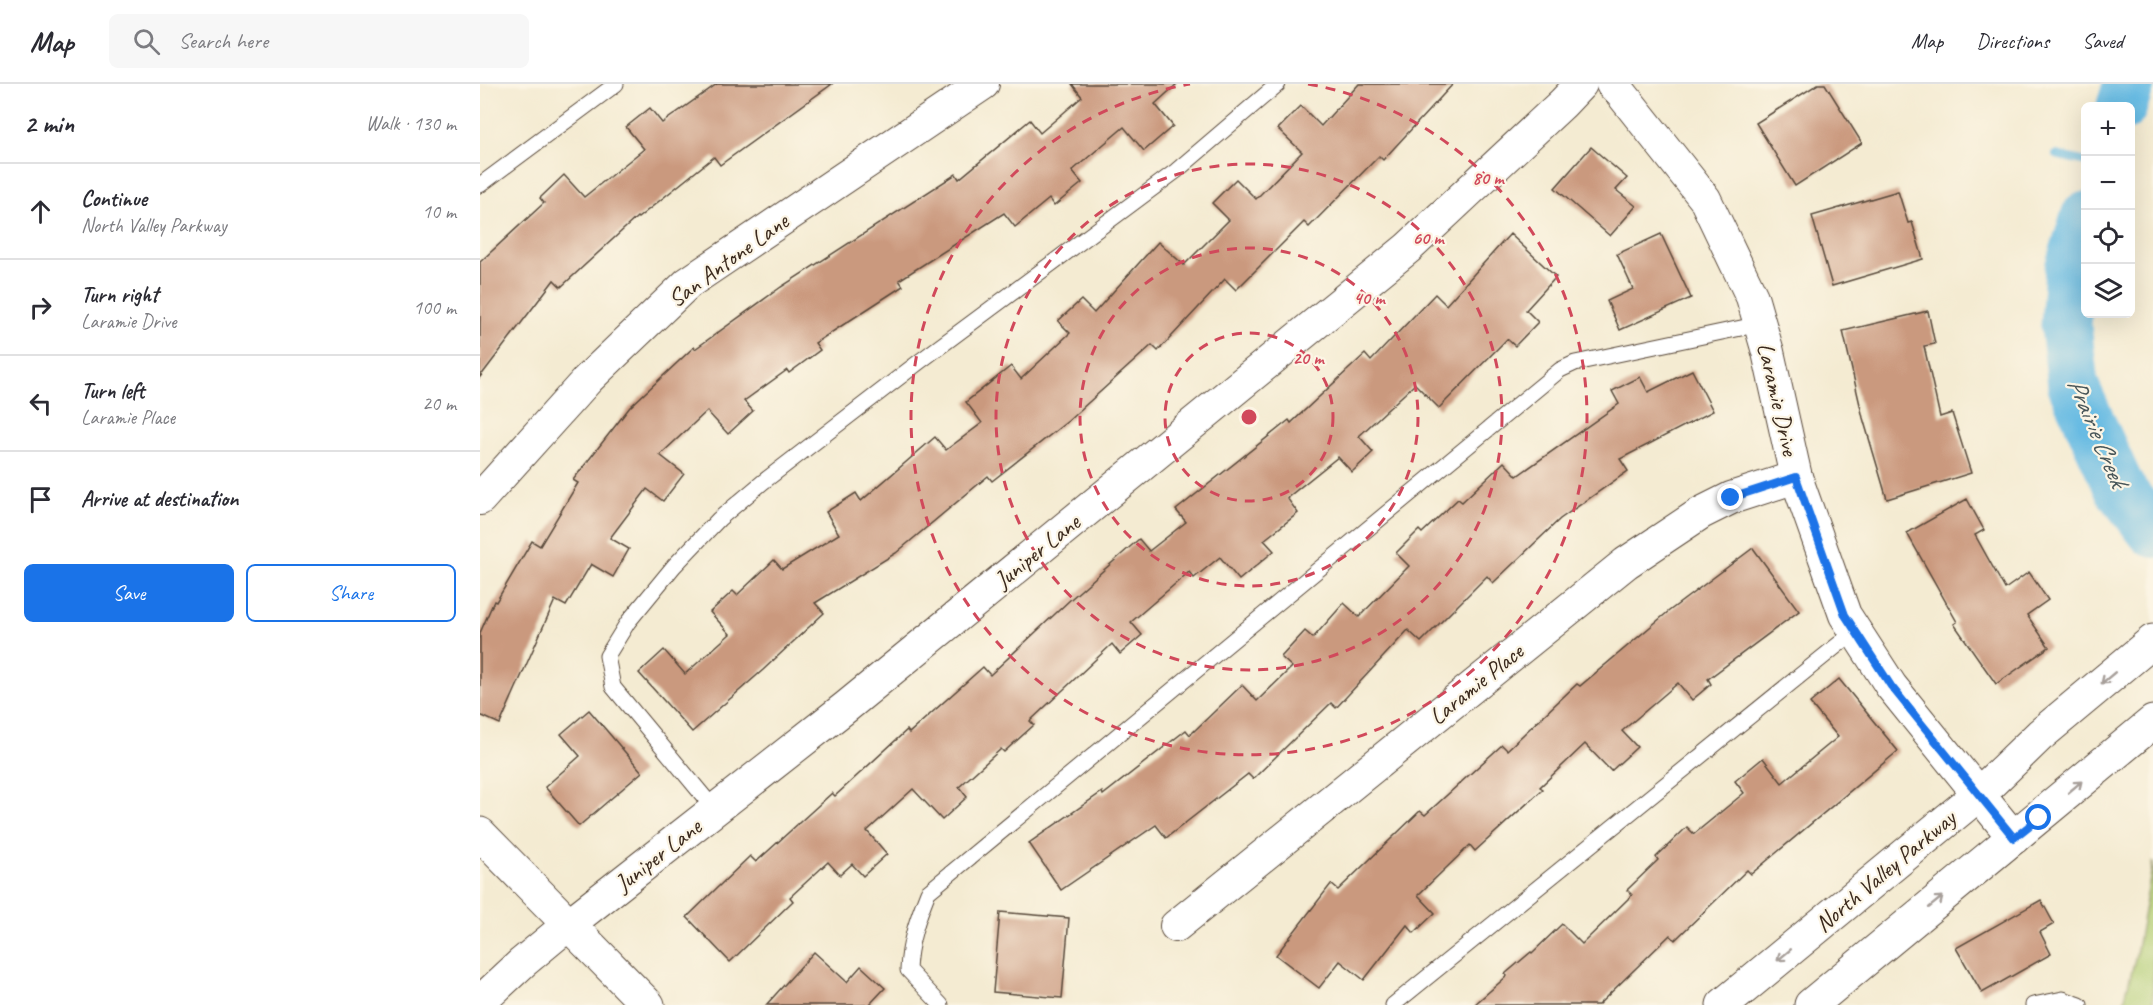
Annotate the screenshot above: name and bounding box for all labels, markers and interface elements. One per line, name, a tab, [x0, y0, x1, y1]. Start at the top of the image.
search box	[109, 14, 529, 68]
text: Map	[30, 24, 73, 59]
icon: search	[130, 25, 163, 58]
text: Search here	[178, 27, 268, 55]
text: Map	[1911, 28, 1943, 54]
text: Directions	[1976, 28, 2049, 54]
text: Saved	[2082, 28, 2123, 54]
map controls	[2081, 102, 2135, 318]
button: +	[2081, 102, 2135, 156]
text: 2 min	[24, 107, 74, 140]
text: Walk · 130 m	[366, 111, 456, 136]
button: −	[2081, 156, 2135, 210]
text: 80 m	[1473, 167, 1505, 189]
text: Continue	[81, 185, 147, 213]
icon: ahead	[24, 195, 57, 228]
text: 10 m	[422, 199, 456, 224]
street label: San Antone Lane	[662, 205, 796, 314]
button: locate	[2081, 210, 2135, 264]
text: North Valley Parkway	[81, 213, 227, 238]
text: 60 m	[1412, 227, 1445, 249]
button: layers	[2081, 264, 2135, 318]
text: Turn right	[81, 281, 158, 309]
text: 40 m	[1354, 287, 1386, 309]
icon: right	[24, 291, 57, 324]
text: 100 m	[413, 295, 456, 320]
text: Laramie Drive	[81, 309, 176, 334]
street label: Laramie Drive	[1751, 340, 1806, 460]
text: 20 m	[1293, 347, 1325, 369]
water label: Prairie Creek	[2060, 373, 2137, 495]
text: Turn left	[81, 377, 145, 405]
icon: left	[24, 387, 57, 420]
text: 20 m	[422, 391, 456, 416]
text: Laramie Place	[81, 405, 175, 430]
centre of rings	[1239, 407, 1259, 427]
icon: arrive	[24, 483, 57, 516]
route end	[1717, 484, 1743, 510]
text: Arrive at destination	[81, 485, 238, 513]
street label: Juniper Lane	[987, 506, 1088, 595]
button: Save	[24, 564, 234, 622]
button: Share	[246, 564, 456, 622]
street label: Laramie Place	[1423, 635, 1531, 731]
one-way arrow	[2100, 672, 2116, 685]
one-way arrow	[2067, 781, 2083, 794]
street label: North Valley Parkway	[1808, 802, 1963, 939]
route start	[2025, 804, 2051, 830]
street label: Juniper Lane	[608, 811, 709, 899]
one-way arrow	[1928, 896, 1944, 909]
one-way arrow	[1776, 948, 1792, 961]

